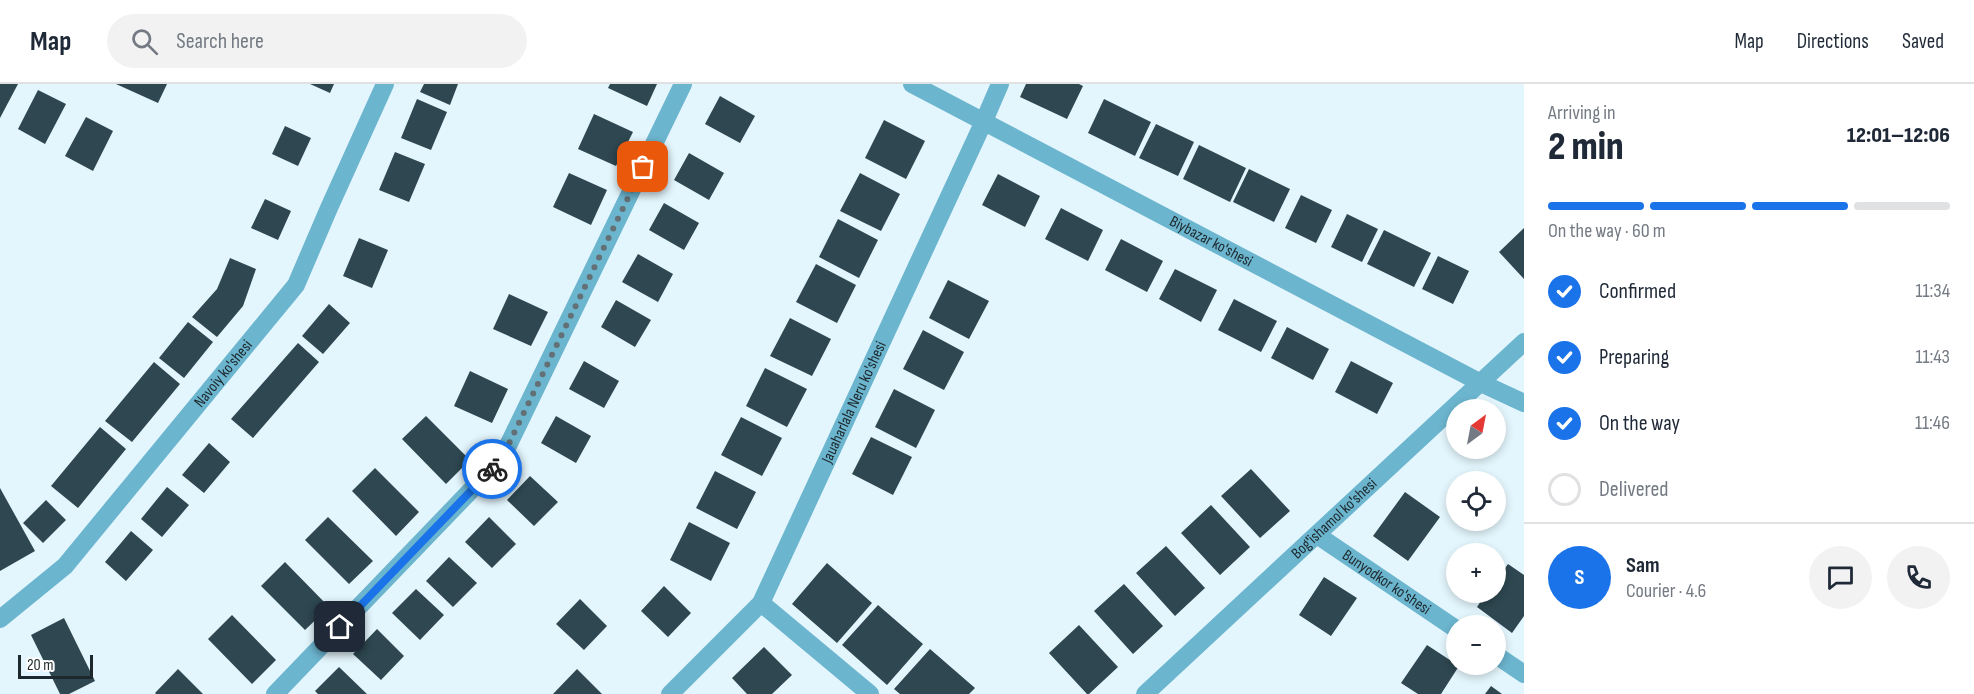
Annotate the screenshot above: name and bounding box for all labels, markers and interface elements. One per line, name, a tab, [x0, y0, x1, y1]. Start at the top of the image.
search box	[107, 14, 527, 68]
text: Map	[30, 25, 71, 58]
icon: search	[128, 25, 161, 58]
text: Search here	[176, 28, 264, 55]
text: Map	[1734, 29, 1764, 54]
text: Directions	[1797, 29, 1869, 54]
text: Saved	[1902, 29, 1944, 54]
text: Arriving in	[1548, 101, 1616, 125]
text: 12:01–12:06	[1847, 122, 1950, 149]
text: 2 min	[1548, 124, 1624, 171]
pin	[617, 141, 668, 192]
icon: bag	[626, 150, 659, 183]
street label: Biybazar ko'shesi	[1167, 212, 1256, 271]
text: On the way · 60 m	[1548, 219, 1666, 243]
icon: check	[1548, 275, 1581, 308]
text: Confirmed	[1599, 278, 1676, 305]
text: 11:34	[1915, 279, 1950, 303]
street label: Navoiy ko'shesi	[190, 336, 256, 411]
street label: Jauaharlala Neru ko'shesi	[817, 338, 890, 467]
icon: check	[1548, 341, 1581, 374]
text: Preparing	[1599, 344, 1669, 371]
text: 11:43	[1915, 345, 1950, 369]
north arrow	[1446, 399, 1506, 459]
map controls	[1446, 399, 1506, 675]
icon: check	[1548, 407, 1581, 440]
text: On the way	[1599, 410, 1680, 437]
text: 11:46	[1915, 411, 1950, 435]
courier	[462, 439, 522, 499]
icon: bike	[476, 453, 509, 486]
button: locate	[1446, 471, 1506, 531]
street label: Bog'ishamol ko'shesi	[1287, 474, 1381, 563]
text: Delivered	[1599, 476, 1668, 503]
button: +	[1446, 543, 1506, 603]
street label: Bunyodkor ko'shesi	[1339, 545, 1434, 619]
button: chat	[1809, 546, 1872, 609]
button: phone	[1887, 546, 1950, 609]
text: Sam	[1626, 552, 1660, 579]
text: S	[1575, 564, 1584, 591]
text: Courier · 4.6	[1626, 579, 1706, 603]
pin	[314, 601, 365, 652]
icon: home	[323, 610, 356, 643]
button: −	[1446, 615, 1506, 675]
scale bar	[18, 652, 93, 680]
text: 20 m	[27, 656, 54, 675]

